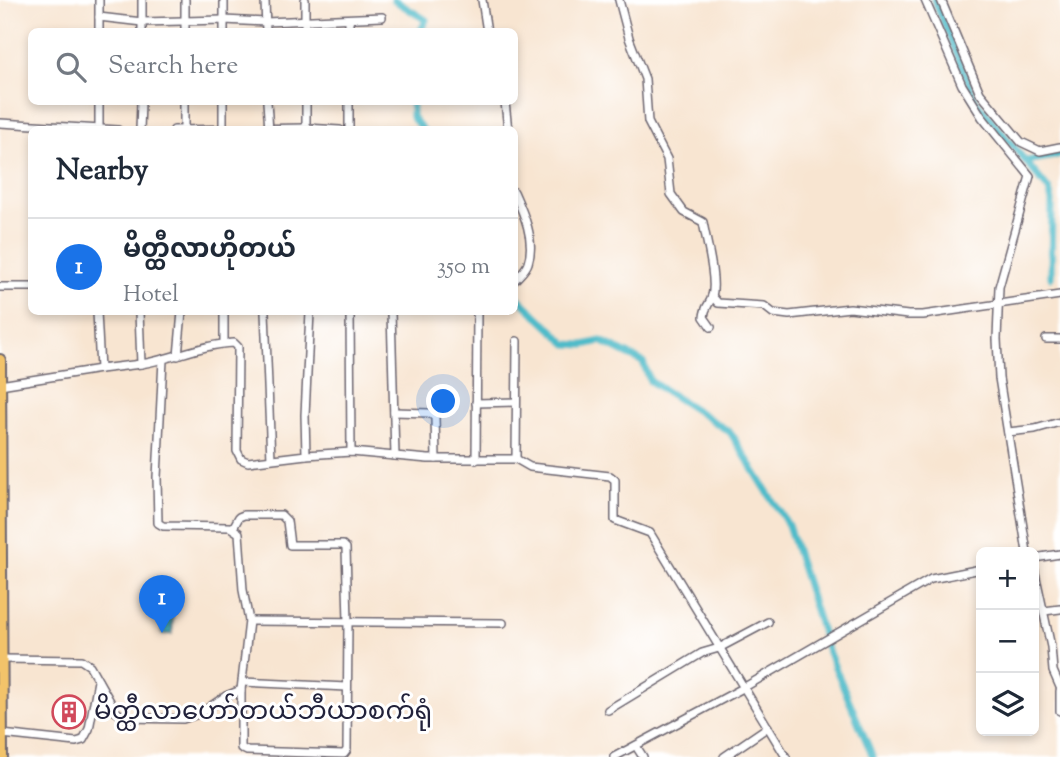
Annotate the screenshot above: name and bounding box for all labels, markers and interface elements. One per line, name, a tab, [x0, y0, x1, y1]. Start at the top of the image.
search box	[28, 28, 518, 105]
icon: search	[52, 48, 90, 86]
text: Search here	[108, 48, 238, 85]
text: Nearby	[56, 150, 148, 193]
text: မိတ္ထီလာဟိုတယ်	[123, 232, 296, 269]
text: 1	[75, 251, 83, 284]
text: 350 m	[437, 251, 490, 284]
text: Hotel	[123, 279, 179, 312]
your location	[426, 384, 460, 418]
map controls	[976, 547, 1039, 736]
button: +	[976, 547, 1039, 610]
pin: 1	[139, 575, 185, 633]
button: −	[976, 610, 1039, 673]
button: layers	[976, 673, 1039, 736]
building icon: မိတ္ထီလာဟော်တယ်ဘီယာစက်ရုံ	[50, 693, 88, 731]
place label: မိတ္ထီလာဟော်တယ်ဘီယာစက်ရုံ	[94, 693, 432, 731]

